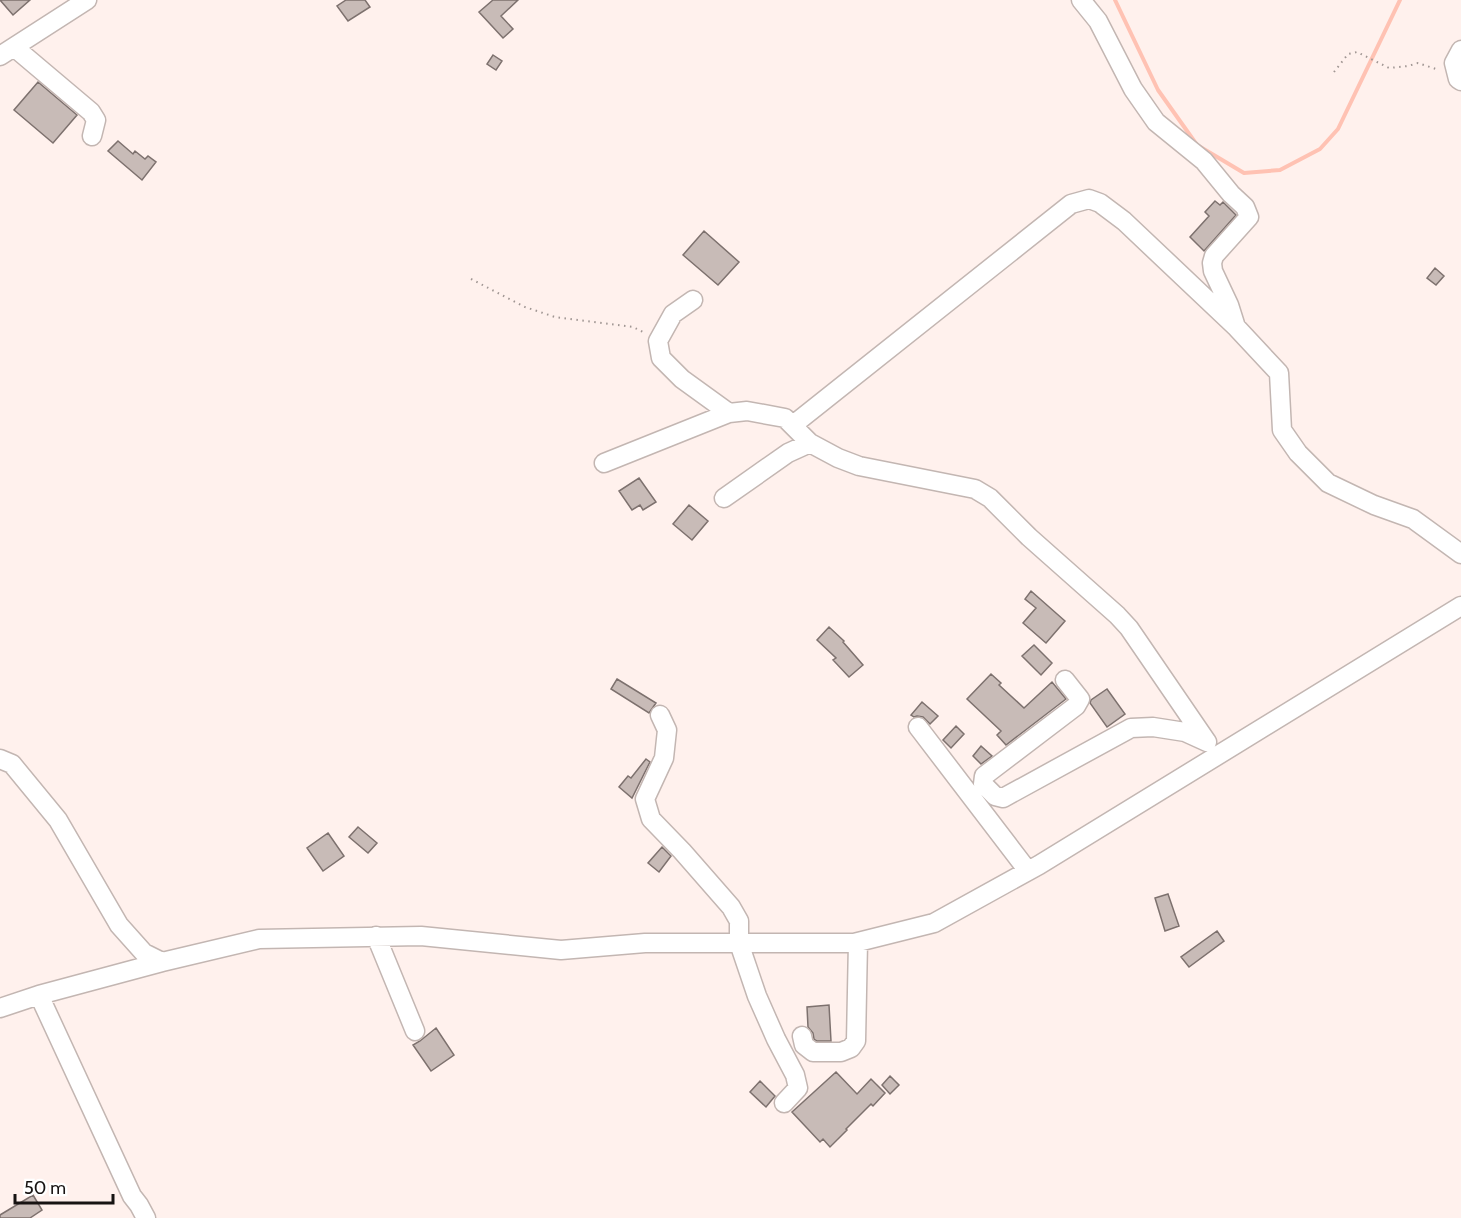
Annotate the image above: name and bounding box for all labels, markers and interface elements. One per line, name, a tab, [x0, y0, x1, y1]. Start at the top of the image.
scale bar	[15, 1167, 112, 1205]
text: 50 m	[24, 1177, 66, 1199]

